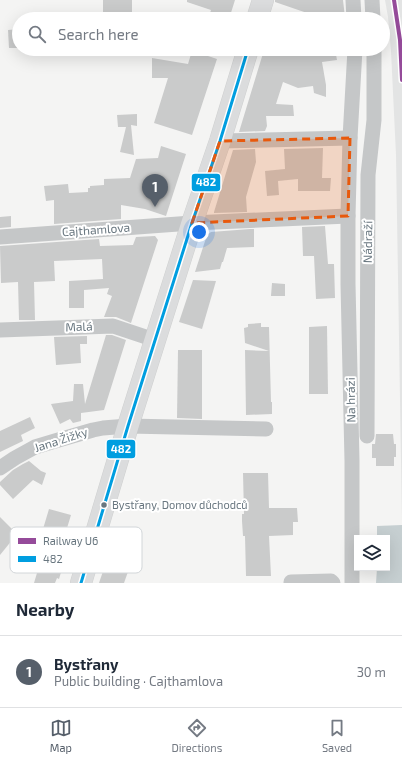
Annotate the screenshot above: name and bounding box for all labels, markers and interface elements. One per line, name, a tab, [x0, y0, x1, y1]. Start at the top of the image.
search box	[12, 12, 390, 56]
icon: search	[26, 23, 48, 45]
text: Search here	[58, 25, 139, 43]
line badge: 482	[191, 173, 221, 192]
pin: 1	[142, 174, 168, 207]
text: 482	[196, 175, 216, 188]
street label: Cajthamlova	[61, 220, 131, 239]
street label: Nádraží	[360, 220, 374, 263]
your location	[189, 222, 209, 242]
street label: Malá	[65, 319, 93, 333]
street label: Na hrázi	[343, 377, 357, 423]
street label: Jana Žižky	[32, 424, 90, 454]
line badge: 482	[106, 439, 136, 459]
text: 482	[111, 442, 131, 455]
place label: Bystřany, Domov důchodců	[112, 498, 248, 511]
marker: Bystřany, Domov důchodců	[99, 500, 109, 510]
legend	[10, 527, 142, 573]
text: Railway U6	[43, 534, 98, 547]
map controls	[354, 535, 390, 571]
button: layers	[354, 535, 390, 571]
text: 482	[43, 552, 63, 565]
text: Nearby	[16, 599, 74, 619]
text: Bystřany	[54, 655, 119, 673]
text: 1	[26, 664, 32, 680]
text: 30 m	[357, 664, 386, 680]
text: Public building · Cajthamlova	[54, 673, 223, 689]
tab: Map	[50, 717, 72, 754]
tab: Directions	[172, 717, 222, 754]
tab: Saved	[322, 717, 352, 754]

